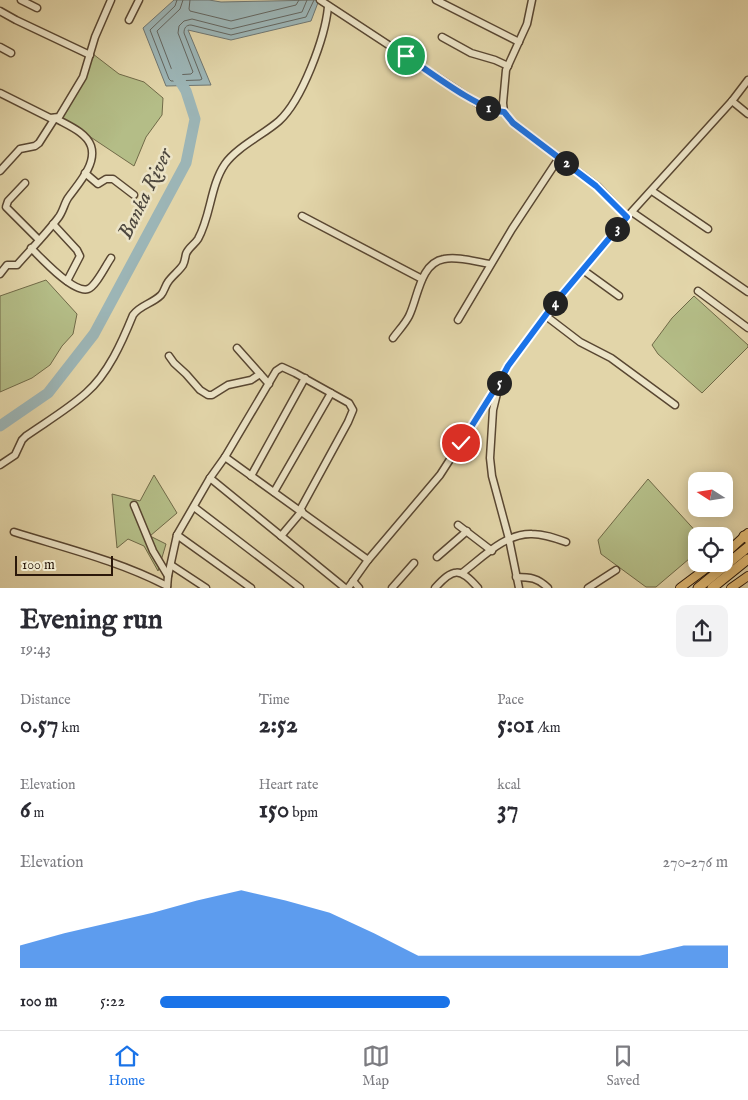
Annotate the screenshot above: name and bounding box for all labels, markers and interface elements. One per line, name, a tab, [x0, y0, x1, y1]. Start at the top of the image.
pin	[385, 35, 427, 77]
icon: arrive	[392, 42, 420, 70]
pin: 1	[476, 96, 500, 120]
text: 1	[486, 99, 491, 117]
water label: Banka River	[112, 143, 180, 244]
pin: 2	[554, 150, 578, 176]
text: 2	[563, 154, 570, 172]
pin: 3	[604, 216, 630, 242]
text: 3	[615, 220, 620, 238]
pin: 4	[542, 290, 568, 316]
text: 4	[552, 294, 559, 312]
pin: 5	[486, 370, 512, 396]
text: 5	[497, 374, 502, 392]
pin	[440, 422, 482, 464]
icon: check	[447, 429, 475, 457]
north arrow	[688, 472, 732, 518]
map controls	[688, 472, 733, 572]
button: locate	[688, 527, 733, 572]
scale bar	[15, 552, 112, 576]
text: 100 m	[22, 556, 55, 574]
text: Evening run	[20, 603, 163, 638]
button: share	[676, 605, 728, 657]
text: 19:43	[20, 640, 51, 660]
text: Distance	[20, 691, 71, 709]
text: Time	[259, 691, 290, 709]
text: Pace	[497, 691, 524, 709]
text: 0.57	[20, 709, 58, 741]
text: 2:52	[259, 709, 298, 741]
text: 5:01	[497, 709, 534, 741]
text: km	[58, 719, 80, 737]
text: /km	[534, 719, 561, 737]
text: Elevation	[20, 776, 76, 794]
text: Heart rate	[259, 776, 318, 794]
text: kcal	[497, 776, 521, 794]
text: 6	[20, 794, 31, 826]
text: 150	[259, 794, 289, 826]
text: 37	[497, 794, 518, 826]
text: m	[31, 804, 44, 822]
text: bpm	[289, 804, 318, 822]
text: Elevation	[20, 853, 83, 873]
text: 270–276 m	[663, 853, 728, 873]
text: 100 m	[20, 992, 57, 1012]
text: 5:22	[100, 992, 125, 1012]
tab: Home	[108, 1042, 145, 1090]
tab: Map	[362, 1042, 390, 1090]
tab: Saved	[607, 1042, 640, 1090]

